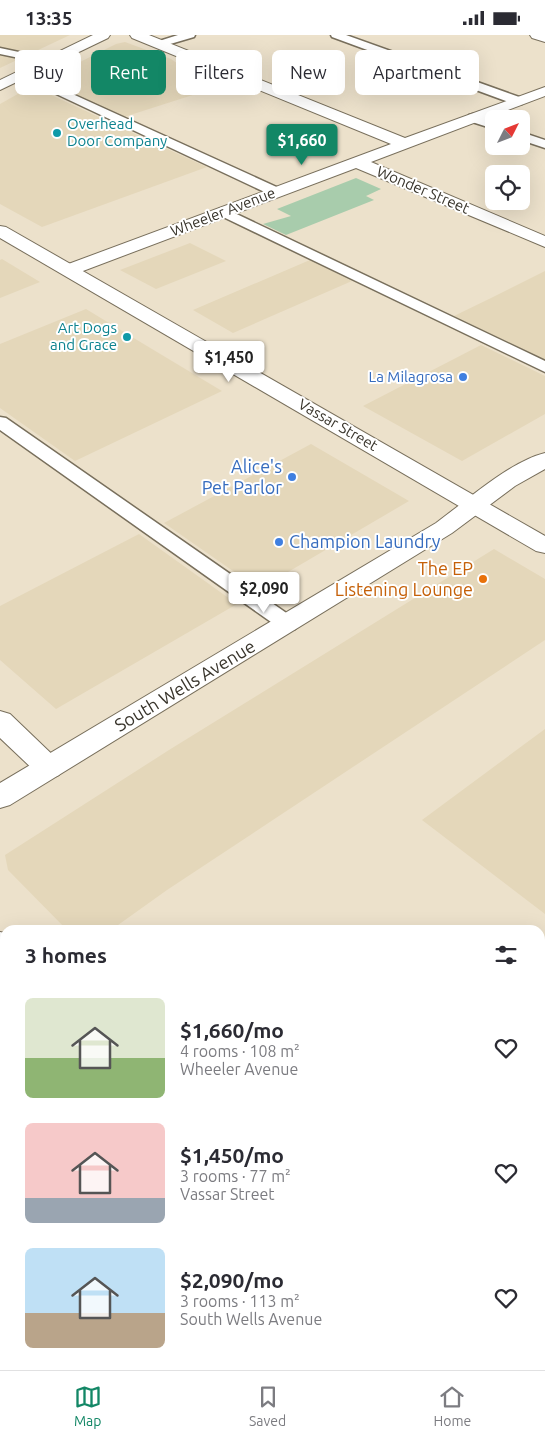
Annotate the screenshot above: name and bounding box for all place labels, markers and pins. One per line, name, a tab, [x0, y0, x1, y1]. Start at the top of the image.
place label: Overhead Door Company	[67, 115, 167, 149]
pin: $1,660	[261, 123, 343, 166]
marker: Overhead Door Company	[51, 127, 63, 139]
place label: Art Dogs and Grace	[50, 319, 117, 353]
marker: Art Dogs and Grace	[121, 331, 133, 343]
pin: $1,450	[188, 341, 270, 383]
place label: La Milagrosa	[369, 368, 453, 385]
marker: La Milagrosa	[457, 371, 469, 383]
place label: Alice's Pet Parlor	[202, 456, 282, 497]
marker: Alice's Pet Parlor	[286, 471, 298, 483]
place label: Champion Laundry	[289, 531, 441, 551]
marker: Champion Laundry	[273, 536, 285, 548]
place label: The EP Listening Lounge	[335, 558, 473, 599]
pin: $2,090	[223, 571, 305, 614]
marker: The EP Listening Lounge	[477, 573, 489, 585]

